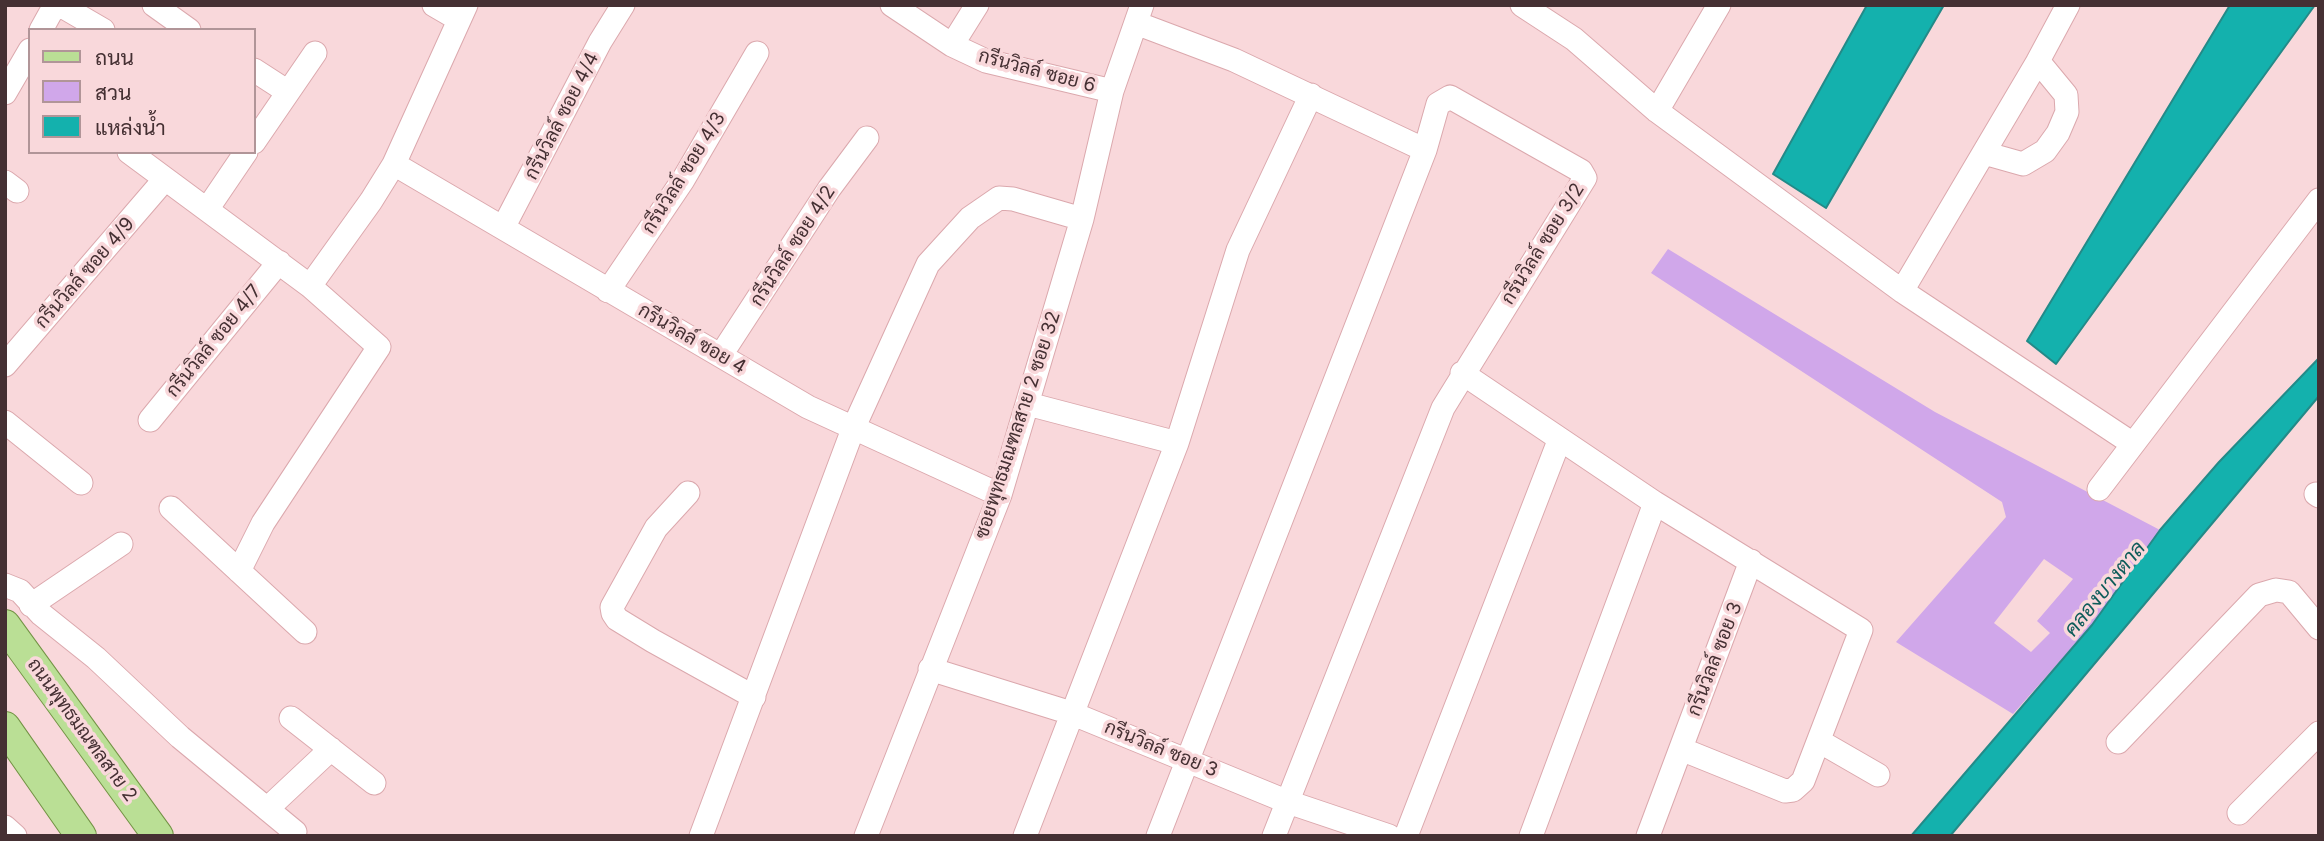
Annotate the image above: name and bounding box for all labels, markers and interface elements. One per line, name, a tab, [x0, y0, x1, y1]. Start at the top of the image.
legend	[28, 28, 256, 154]
street label: กรีนวิลล์ ซอย 6	[976, 44, 1098, 98]
text: ถนน	[95, 45, 134, 70]
street label: กรีนวิลล์ ซอย 4/4	[520, 49, 604, 183]
text: สวน	[95, 80, 131, 105]
street label: กรีนวิลล์ ซอย 4/3	[637, 108, 731, 238]
text: แหล่งน้ำ	[95, 115, 166, 140]
street label: กรีนวิลล์ ซอย 3/2	[1497, 179, 1589, 309]
street label: กรีนวิลล์ ซอย 4/2	[746, 181, 840, 311]
street label: กรีนวิลล์ ซอย 4/9	[31, 213, 139, 333]
street label: กรีนวิลล์ ซอย 4/7	[162, 280, 266, 402]
street label: กรีนวิลล์ ซอย 4	[634, 299, 750, 379]
street label: ซอยพุทธมณฑลสาย 2 ซอย 32	[970, 308, 1066, 542]
water label: คลองบางตาล	[2059, 536, 2151, 642]
street label: กรีนวิลล์ ซอย 3	[1683, 599, 1747, 719]
street label: ถนนพุทธมณฑลสาย 2	[22, 654, 142, 806]
street label: กรีนวิลล์ ซอย 3	[1101, 716, 1221, 782]

